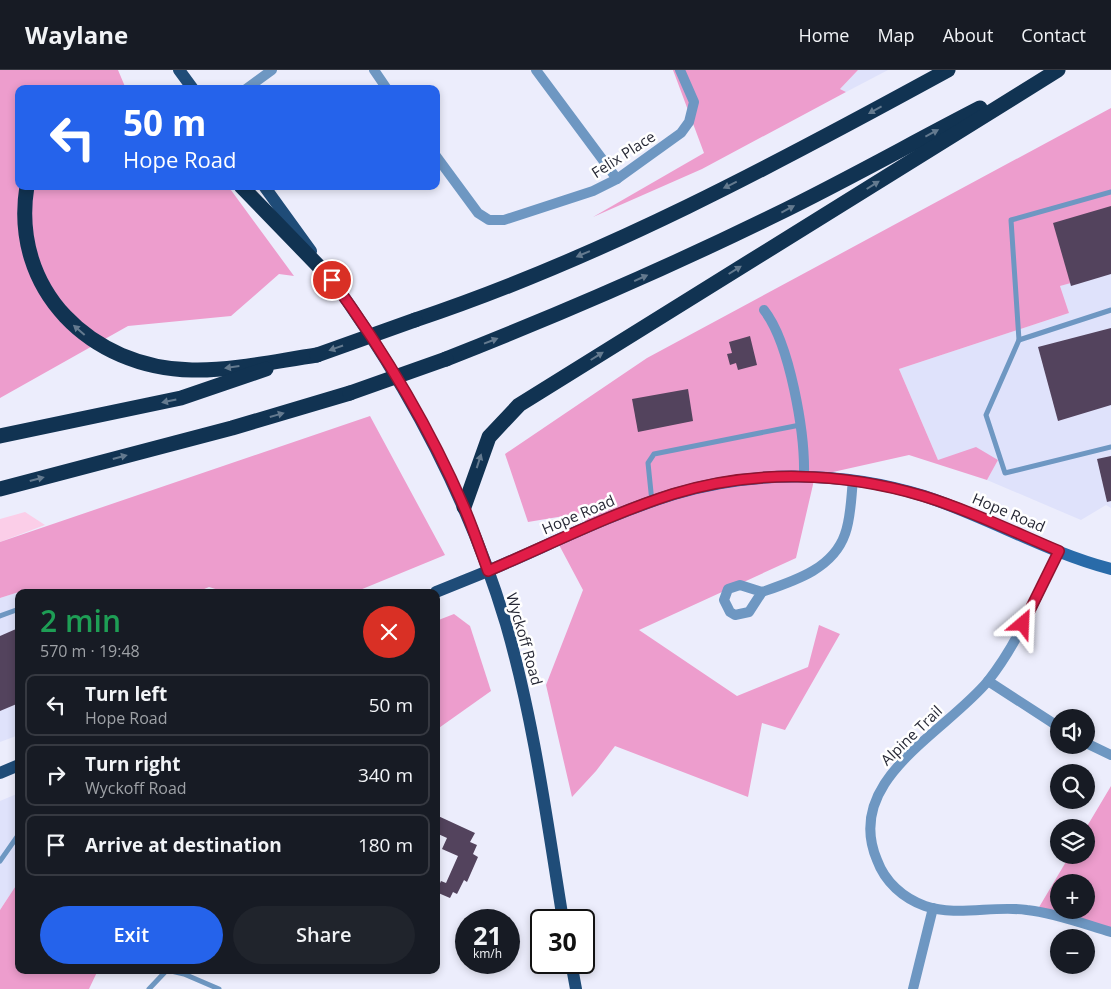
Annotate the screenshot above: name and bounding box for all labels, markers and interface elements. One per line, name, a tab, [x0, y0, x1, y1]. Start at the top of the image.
text: Waylane	[25, 18, 128, 51]
text: Home	[799, 23, 849, 47]
text: Map	[877, 23, 915, 47]
text: About	[943, 23, 993, 47]
text: Contact	[1021, 23, 1086, 47]
text: 50 m	[123, 99, 206, 146]
icon: left	[40, 105, 105, 170]
one-way arrow	[867, 106, 882, 114]
street label: Felix Place	[587, 126, 659, 182]
one-way arrow	[924, 129, 939, 137]
text: Hope Road	[123, 144, 236, 174]
one-way arrow	[867, 180, 880, 189]
one-way arrow	[723, 181, 737, 189]
one-way arrow	[780, 205, 795, 213]
one-way arrow	[576, 250, 590, 258]
pin	[311, 259, 353, 301]
icon: arrive	[318, 266, 346, 294]
one-way arrow	[729, 266, 742, 275]
one-way arrow	[634, 274, 648, 282]
one-way arrow	[74, 324, 86, 336]
one-way arrow	[484, 337, 499, 345]
one-way arrow	[328, 344, 343, 352]
one-way arrow	[591, 351, 604, 361]
one-way arrow	[224, 363, 240, 371]
one-way arrow	[161, 397, 176, 405]
one-way arrow	[270, 410, 285, 418]
one-way arrow	[113, 453, 128, 461]
one-way arrow	[475, 453, 483, 468]
one-way arrow	[29, 475, 44, 483]
street label: Hope Road	[969, 488, 1049, 536]
street label: Hope Road	[538, 490, 618, 538]
street label: Wyckoff Road	[502, 590, 548, 688]
position arrow	[996, 597, 1048, 649]
text: 2 min	[40, 600, 121, 641]
button: close	[363, 606, 415, 658]
text: 570 m · 19:48	[40, 640, 140, 662]
text: Turn left	[85, 681, 167, 707]
icon: left	[42, 691, 70, 719]
text: 50 m	[369, 692, 413, 718]
street label: Alpine Trail	[876, 701, 946, 769]
text: Hope Road	[85, 707, 168, 729]
map controls	[1050, 709, 1095, 974]
button: sound	[1050, 709, 1095, 754]
text: Turn right	[85, 751, 180, 777]
icon: right	[42, 761, 70, 789]
text: 340 m	[358, 762, 413, 788]
button: search	[1050, 764, 1095, 809]
text: Wyckoff Road	[85, 777, 187, 799]
button: layers	[1050, 819, 1095, 864]
icon: arrive	[42, 831, 70, 859]
text: Arrive at destination	[85, 832, 282, 858]
text: 180 m	[358, 832, 413, 858]
button: +	[1050, 874, 1095, 919]
button: Exit	[40, 906, 223, 964]
button: Share	[233, 906, 415, 964]
speed limit sign: 30	[530, 909, 595, 974]
text: 21	[473, 918, 502, 952]
button: −	[1050, 929, 1095, 974]
text: km/h	[473, 945, 502, 962]

